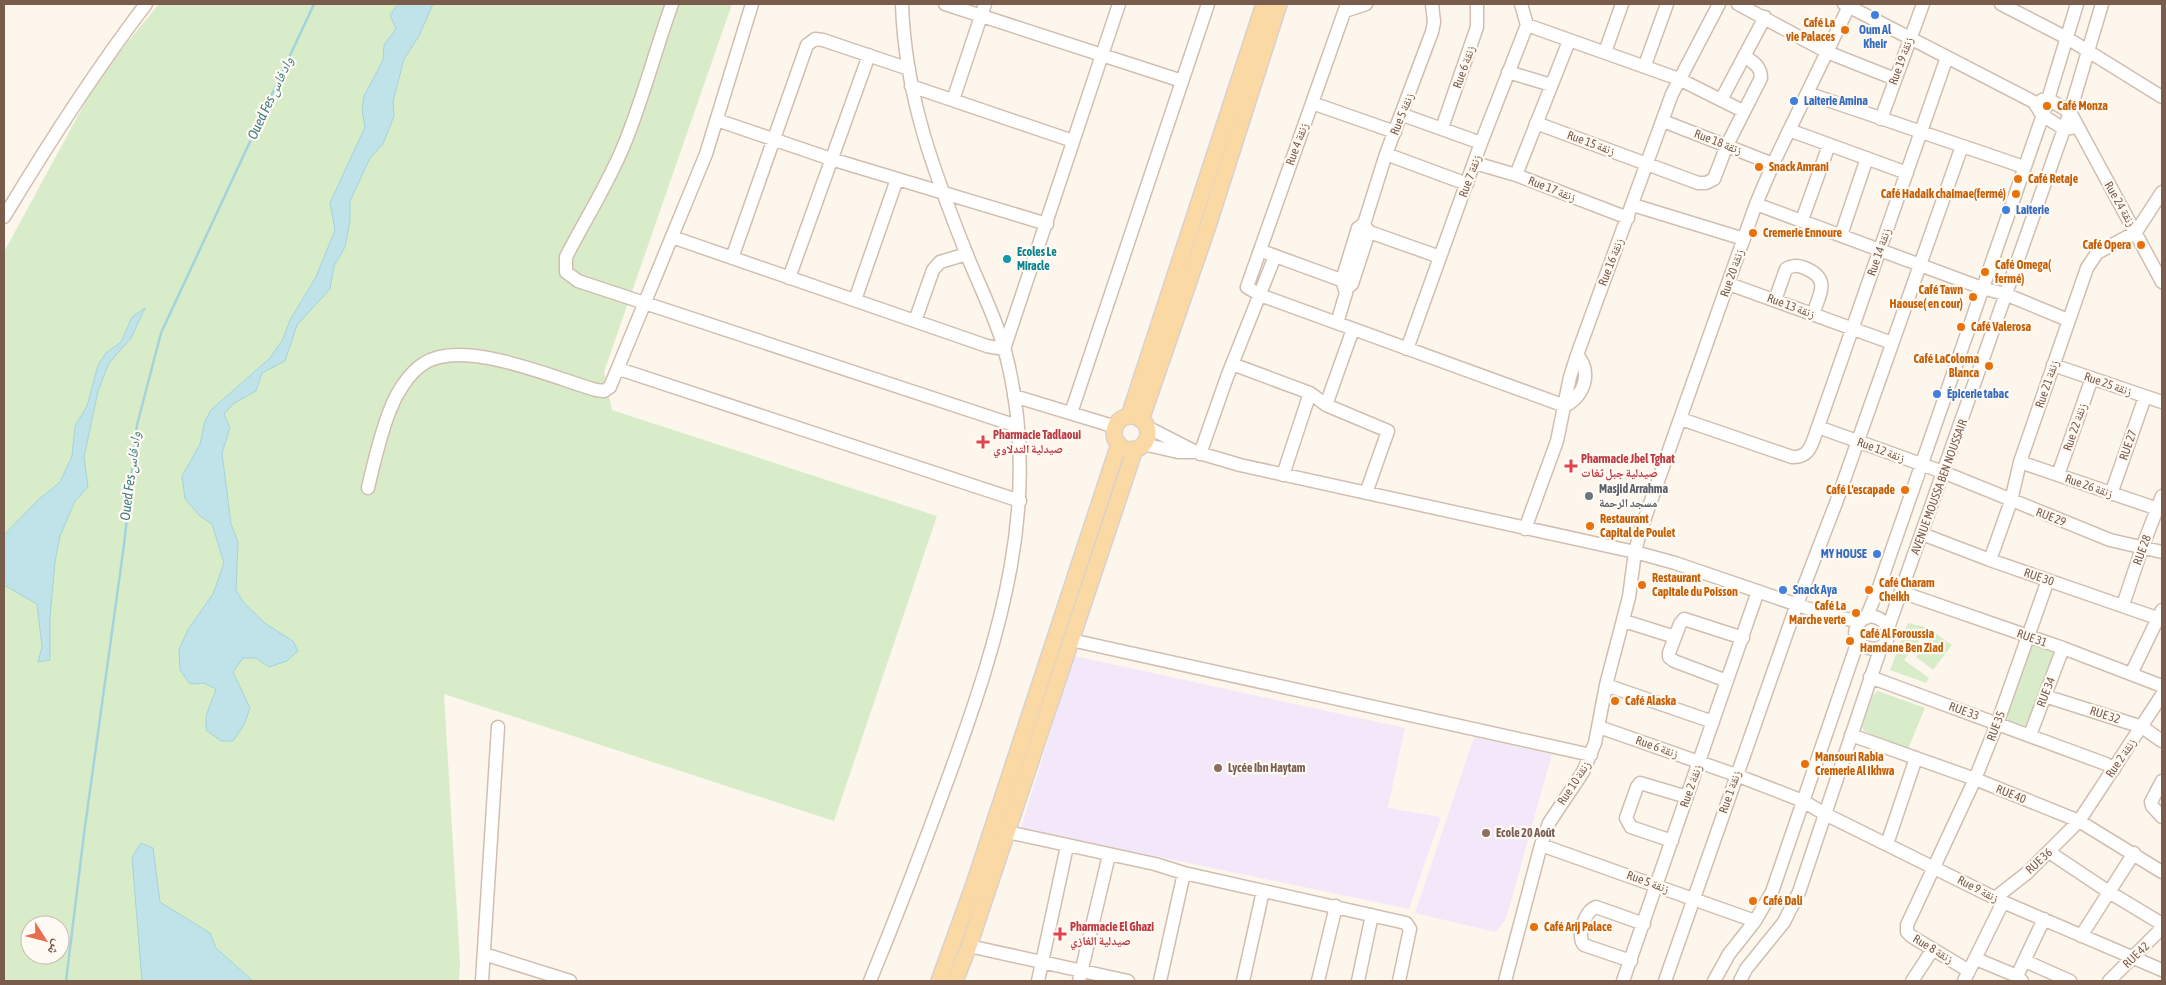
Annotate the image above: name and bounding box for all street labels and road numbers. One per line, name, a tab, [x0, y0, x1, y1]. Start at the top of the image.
street label: Rue 19 زنقة	[1886, 35, 1916, 87]
street label: Rue 6 زنقة	[1450, 43, 1478, 90]
street label: Rue 5 زنقة	[1387, 91, 1417, 137]
street label: Rue 4 زنقة	[1283, 121, 1311, 167]
street label: Rue 18 زنقة	[1692, 127, 1744, 158]
street label: Rue 15 زنقة	[1565, 128, 1617, 158]
street label: Rue 7 زنقة	[1456, 153, 1484, 199]
street label: Rue 17 زنقة	[1526, 174, 1578, 205]
street label: Rue 24 زنقة	[2101, 179, 2139, 229]
street label: Rue 14 زنقة	[1864, 226, 1894, 278]
street label: Rue 16 زنقة	[1596, 236, 1627, 288]
street label: Rue 20 زنقة	[1717, 247, 1747, 299]
street label: Rue 13 زنقة	[1765, 291, 1817, 321]
street label: Rue 21 زنقة	[2032, 358, 2062, 410]
street label: Rue 25 زنقة	[2082, 369, 2134, 399]
street label: Rue 22 زنقة	[2060, 401, 2090, 453]
street label: AVENUE MOUSSA BEN NOUSSAIR	[1908, 417, 1970, 557]
street label: RUE 27	[2116, 428, 2140, 462]
street label: Rue 12 زنقة	[1855, 435, 1907, 465]
street label: Rue 26 زنقة	[2063, 471, 2115, 501]
street label: RUE 29	[2034, 505, 2068, 529]
street label: RUE 28	[2130, 533, 2154, 567]
street label: RUE 30	[2022, 565, 2056, 589]
street label: RUE 31	[2015, 626, 2049, 650]
street label: RUE 34	[2034, 675, 2058, 709]
street label: RUE 33	[1947, 699, 1981, 723]
street label: RUE 32	[2088, 704, 2122, 726]
street label: RUE 35	[1984, 709, 2008, 743]
street label: Rue 6 زنقة	[1634, 733, 1681, 761]
street label: Rue 2 زنقة	[2103, 735, 2139, 780]
street label: Rue 10 زنقة	[1555, 758, 1594, 808]
street label: Rue 2 زنقة	[1677, 762, 1705, 809]
street label: Rue 1 زنقة	[1716, 768, 1744, 815]
street label: RUE 40	[1994, 782, 2028, 806]
street label: RUE 36	[2023, 845, 2055, 877]
street label: Rue 5 زنقة	[1625, 868, 1671, 896]
street label: Rue 9 زنقة	[1955, 873, 2001, 905]
street label: Rue 8 زنقة	[1910, 932, 1956, 967]
street label: RUE 42	[2120, 939, 2152, 971]

